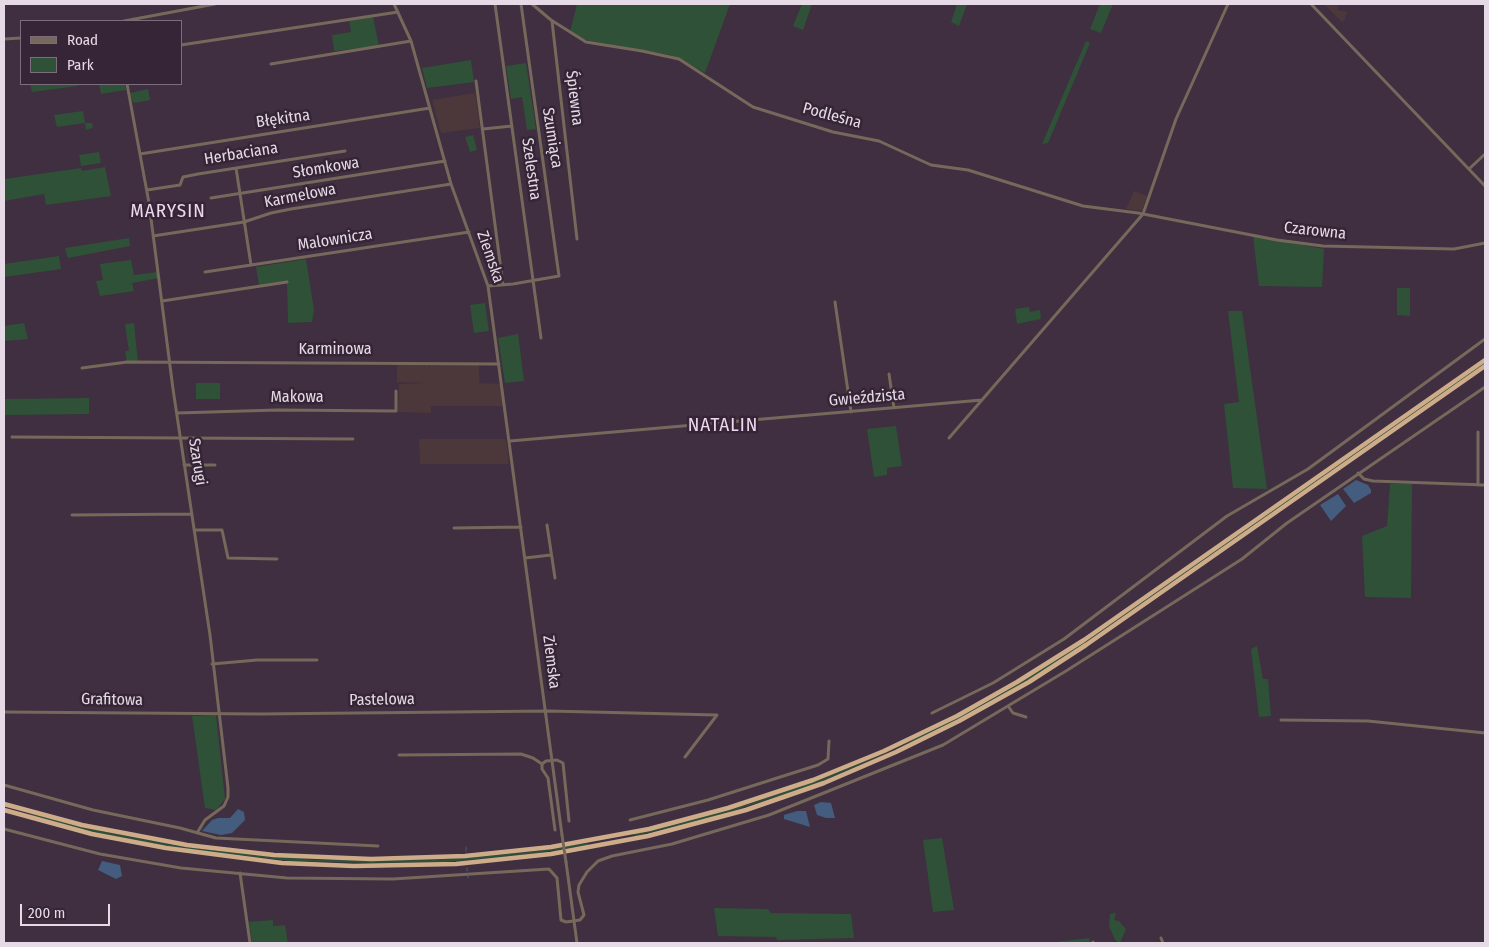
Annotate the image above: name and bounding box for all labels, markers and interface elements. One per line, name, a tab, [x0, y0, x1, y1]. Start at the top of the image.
legend	[20, 20, 182, 85]
text: Road	[67, 31, 98, 49]
text: Park	[67, 56, 94, 74]
street label: Śpiewna	[561, 69, 587, 127]
street label: Podleśna	[801, 99, 863, 133]
street label: Błękitna	[255, 106, 311, 132]
street label: Szumiąca	[538, 106, 566, 170]
street label: Szelestna	[517, 137, 545, 201]
street label: Herbaciana	[203, 139, 279, 169]
street label: Słomkowa	[291, 153, 361, 183]
street label: Karmelowa	[263, 180, 337, 212]
district label: MARYSIN	[129, 201, 207, 223]
street label: Czarowna	[1283, 218, 1347, 244]
street label: Malownicza	[296, 225, 374, 255]
street label: Ziemska	[472, 228, 508, 286]
street label: Karminowa	[298, 340, 372, 360]
street label: Gwieździsta	[828, 385, 906, 411]
street label: Makowa	[270, 388, 324, 408]
district label: NATALIN	[687, 415, 759, 437]
street label: Szarugi	[184, 437, 210, 487]
street label: Ziemska	[538, 634, 564, 690]
street label: Grafitowa	[81, 690, 143, 710]
street label: Pastelowa	[349, 690, 415, 710]
scale bar	[22, 894, 112, 926]
text: 200 m	[28, 904, 65, 922]

